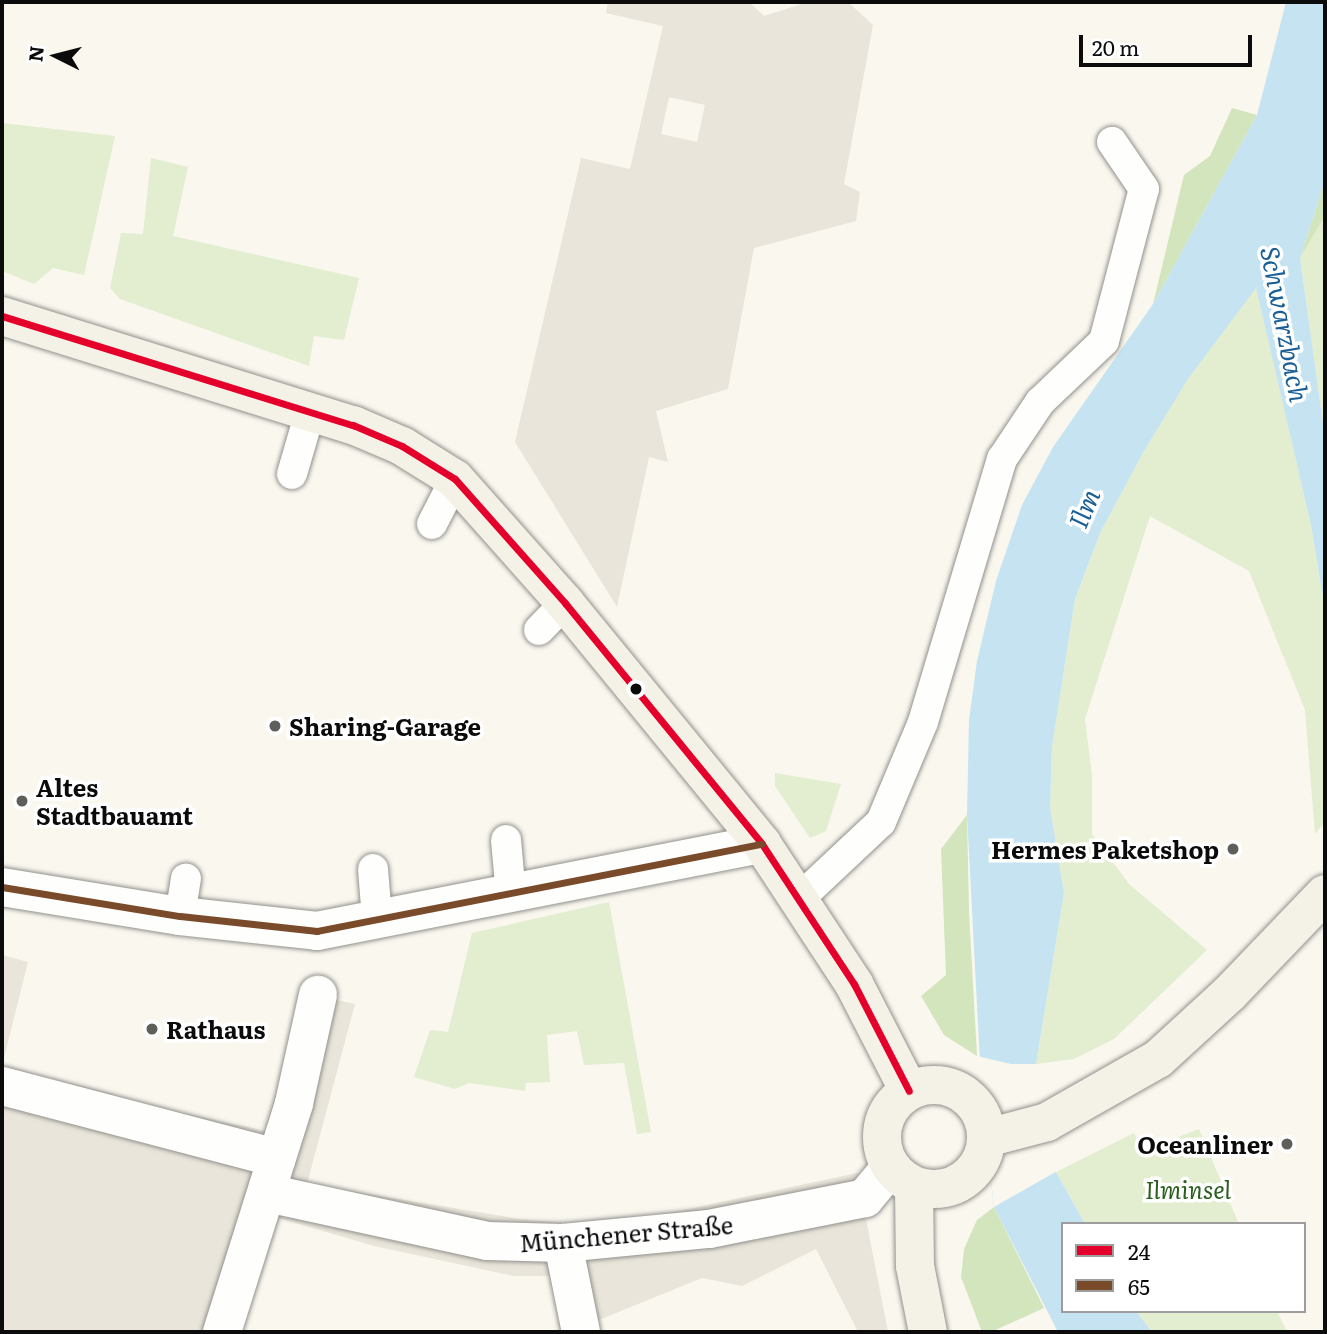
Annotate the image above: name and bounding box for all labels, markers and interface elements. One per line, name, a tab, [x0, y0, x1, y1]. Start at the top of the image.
north arrow	[21, 21, 91, 91]
scale bar	[1082, 21, 1255, 65]
text: 20 m	[1092, 31, 1139, 62]
text: N	[20, 44, 50, 63]
water label: Schwarzbach	[1256, 244, 1316, 404]
water label: Ilm	[1061, 484, 1105, 532]
unlabelled marker	[629, 682, 643, 696]
place label: Sharing-Garage	[289, 712, 481, 740]
marker: Sharing-Garage	[267, 718, 283, 734]
place label: Altes Stadtbauamt	[36, 773, 193, 829]
marker: Altes Stadtbauamt	[14, 793, 30, 809]
place label: Hermes Paketshop	[991, 835, 1219, 863]
marker: Hermes Paketshop	[1225, 841, 1241, 857]
place label: Rathaus	[166, 1015, 266, 1043]
marker: Rathaus	[144, 1021, 160, 1037]
place label: Oceanliner	[1137, 1130, 1273, 1158]
marker: Oceanliner	[1279, 1136, 1295, 1152]
park label: Ilminsel	[1145, 1175, 1231, 1203]
street label: Münchener Straße	[518, 1209, 734, 1257]
legend	[1061, 1222, 1306, 1313]
text: 24	[1128, 1235, 1150, 1266]
text: 65	[1128, 1270, 1150, 1301]

